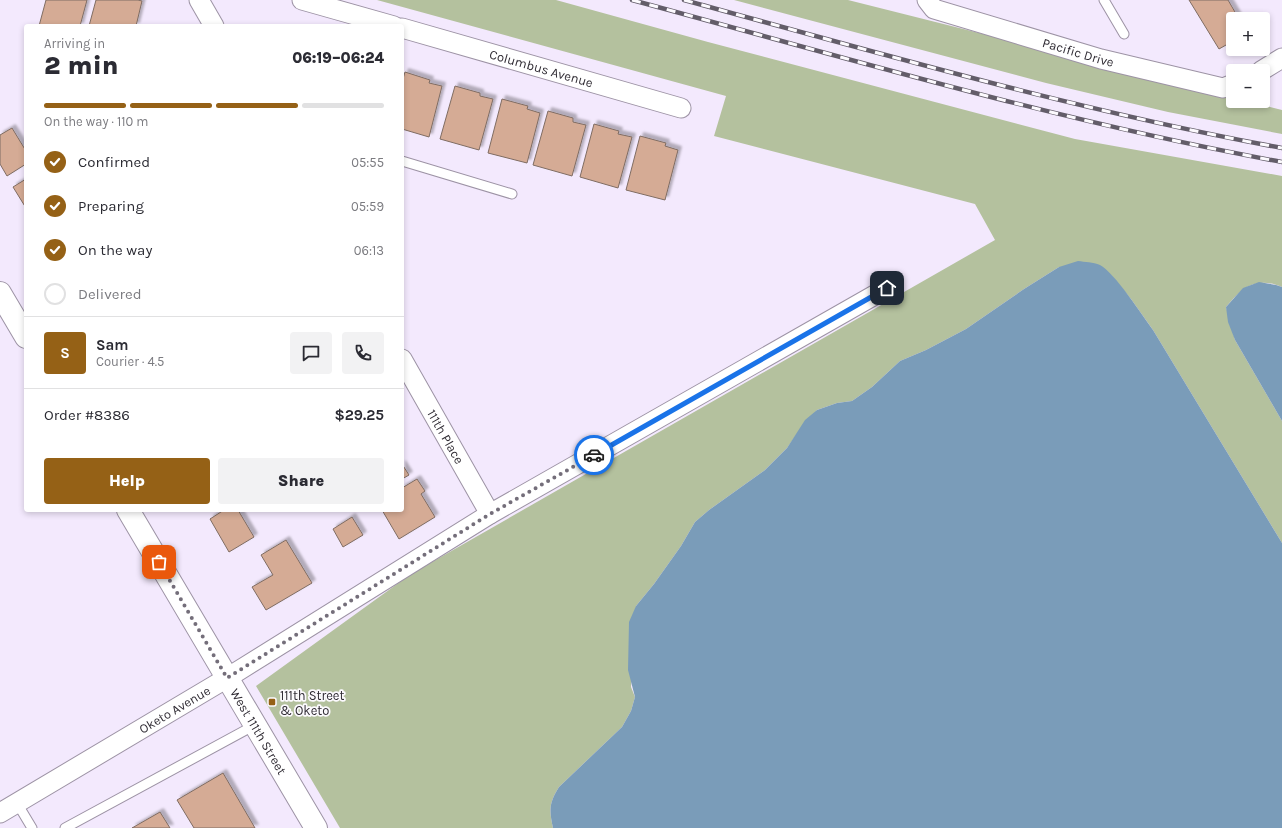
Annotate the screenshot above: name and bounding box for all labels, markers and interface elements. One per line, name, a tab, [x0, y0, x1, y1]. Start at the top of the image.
map controls	[1226, 12, 1270, 108]
button: +	[1226, 12, 1270, 56]
street label: Pacific Drive	[1041, 34, 1116, 69]
text: Arriving in	[44, 36, 105, 51]
street label: Columbus Avenue	[488, 46, 595, 90]
text: 06:19–06:24	[292, 49, 384, 67]
text: 2 min	[44, 50, 119, 81]
button: −	[1226, 64, 1270, 108]
text: On the way · 110 m	[44, 114, 149, 129]
icon: check	[44, 151, 66, 173]
text: Confirmed	[78, 153, 150, 171]
text: 05:55	[351, 155, 384, 170]
icon: check	[44, 195, 66, 217]
text: Preparing	[78, 197, 144, 215]
text: 05:59	[351, 199, 384, 214]
icon: check	[44, 239, 66, 261]
text: On the way	[78, 241, 152, 259]
text: 06:13	[354, 243, 384, 258]
pin	[870, 271, 904, 305]
icon: home	[876, 277, 898, 299]
text: Delivered	[78, 285, 142, 303]
button: chat	[290, 332, 332, 374]
button: phone	[342, 332, 384, 374]
text: Sam	[96, 336, 129, 354]
text: S	[60, 344, 70, 362]
text: Courier · 4.5	[96, 354, 164, 369]
text: Order #8386	[44, 406, 130, 424]
text: $29.25	[334, 406, 384, 424]
street label: 111th Place	[425, 407, 467, 467]
courier	[574, 435, 614, 475]
icon: car	[583, 444, 605, 466]
button: Help	[44, 458, 210, 504]
button: Share	[218, 458, 384, 504]
pin	[142, 545, 176, 579]
icon: bag	[148, 551, 170, 573]
street label: Oketo Avenue	[136, 682, 213, 736]
street label: West 111th Street	[228, 686, 290, 777]
place label: 111th Street & Oketo	[280, 688, 345, 718]
marker: 111th Street & Oketo	[267, 697, 277, 707]

